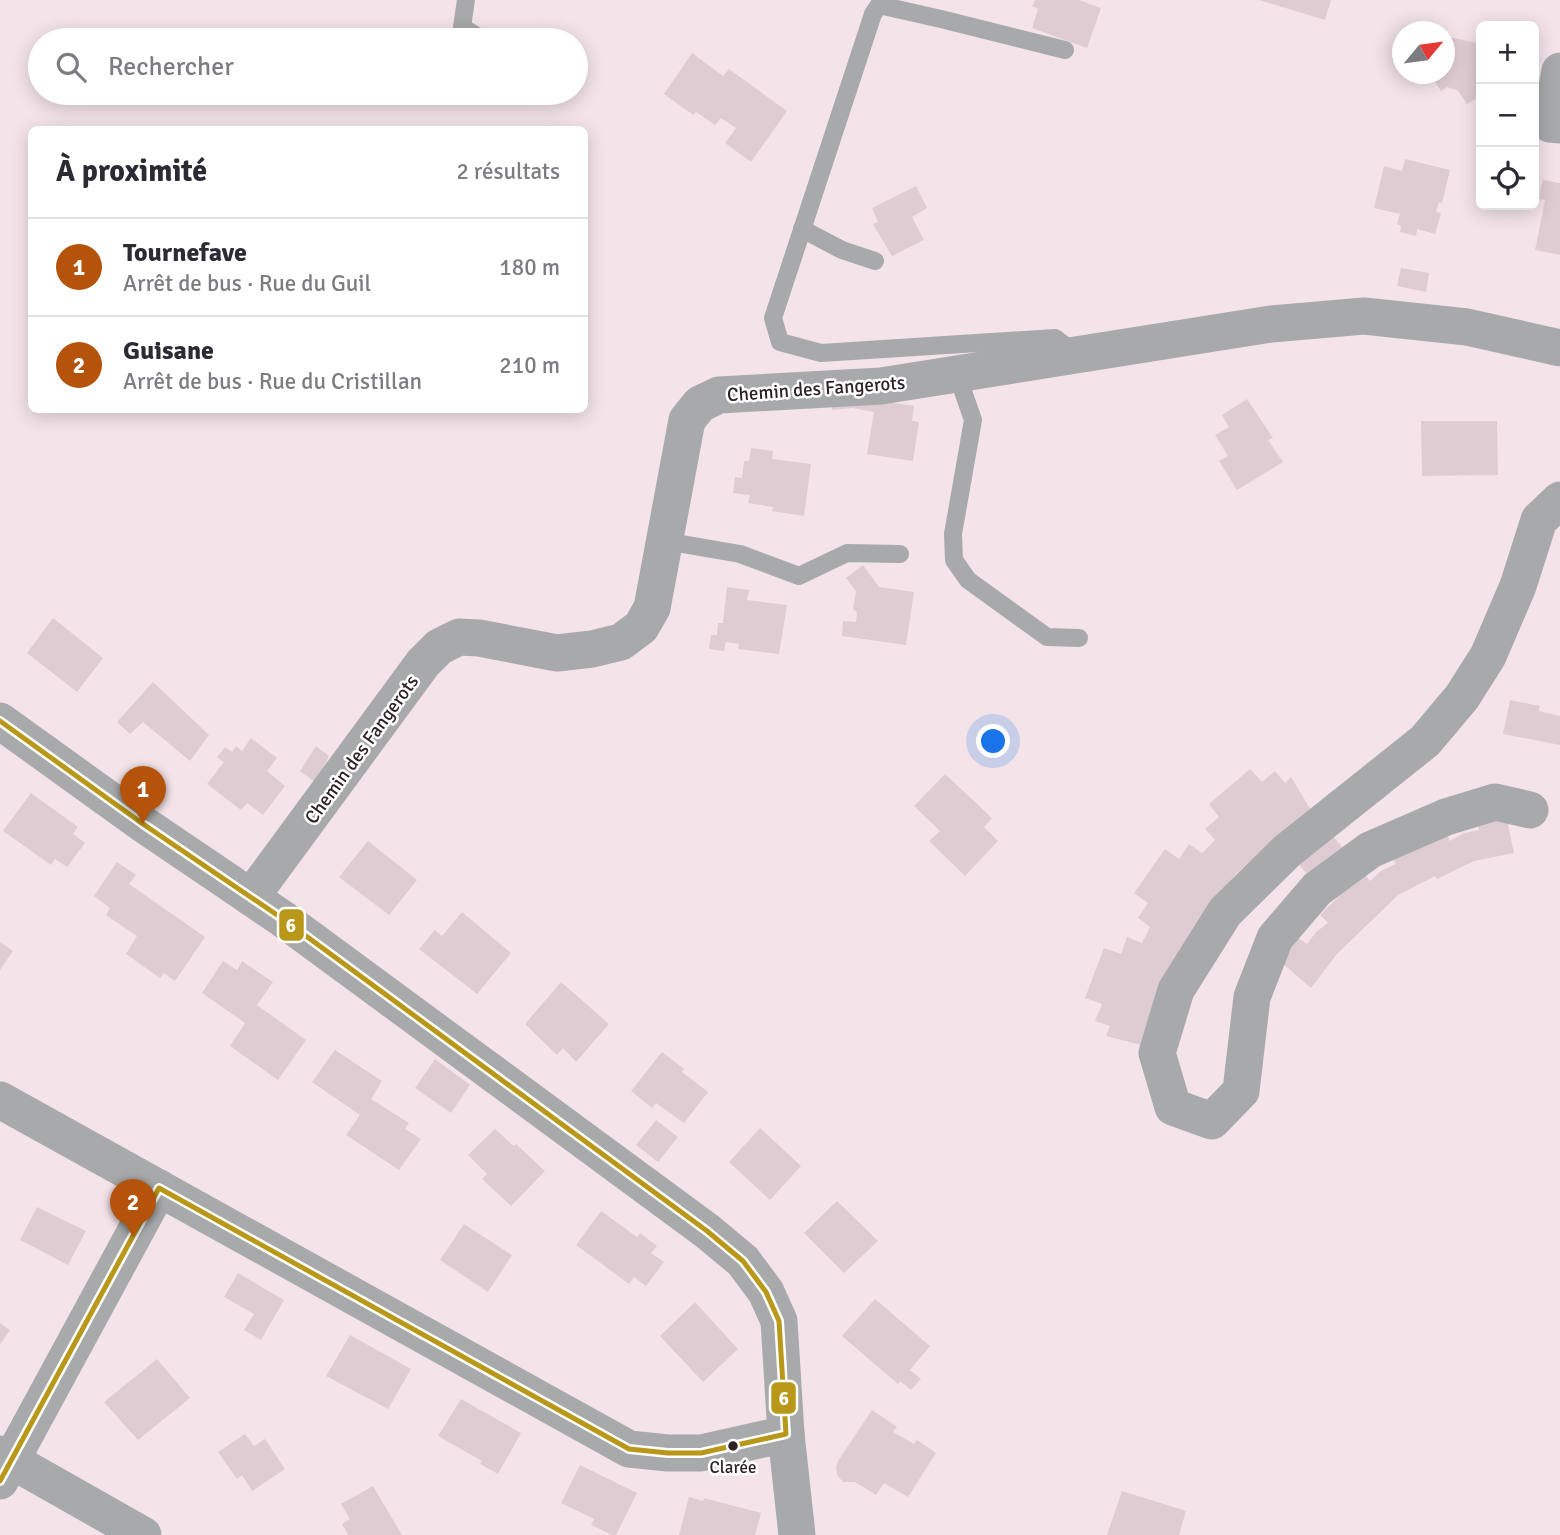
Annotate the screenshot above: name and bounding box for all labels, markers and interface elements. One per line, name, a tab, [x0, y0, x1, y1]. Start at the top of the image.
north arrow	[1392, 21, 1455, 84]
map controls	[1476, 21, 1539, 210]
button: +	[1476, 21, 1539, 84]
search box	[28, 28, 588, 105]
icon: search	[52, 48, 90, 86]
text: Rechercher	[108, 51, 234, 83]
button: −	[1476, 84, 1539, 147]
button: locate	[1476, 147, 1539, 210]
text: À proximité	[56, 153, 207, 190]
text: 2 résultats	[456, 157, 560, 186]
text: Tournefave	[123, 237, 247, 269]
text: 1	[73, 253, 85, 282]
text: 180 m	[499, 253, 560, 282]
text: Arrêt de bus · Rue du Guil	[123, 269, 371, 298]
text: Guisane	[123, 335, 214, 367]
text: 2	[73, 351, 85, 380]
text: 210 m	[499, 351, 560, 380]
text: Arrêt de bus · Rue du Cristillan	[123, 367, 422, 396]
street label: Chemin des Fangerots	[726, 371, 906, 407]
street label: Chemin des Fangerots	[300, 670, 424, 829]
your location	[976, 724, 1010, 758]
pin: 1	[120, 766, 166, 824]
line badge: 6	[278, 908, 305, 942]
text: 6	[286, 914, 296, 938]
pin: 2	[110, 1179, 156, 1237]
line badge: 6	[770, 1381, 797, 1415]
text: 6	[779, 1387, 789, 1411]
marker: Clarée	[726, 1439, 740, 1453]
place label: Clarée	[710, 1457, 756, 1478]

